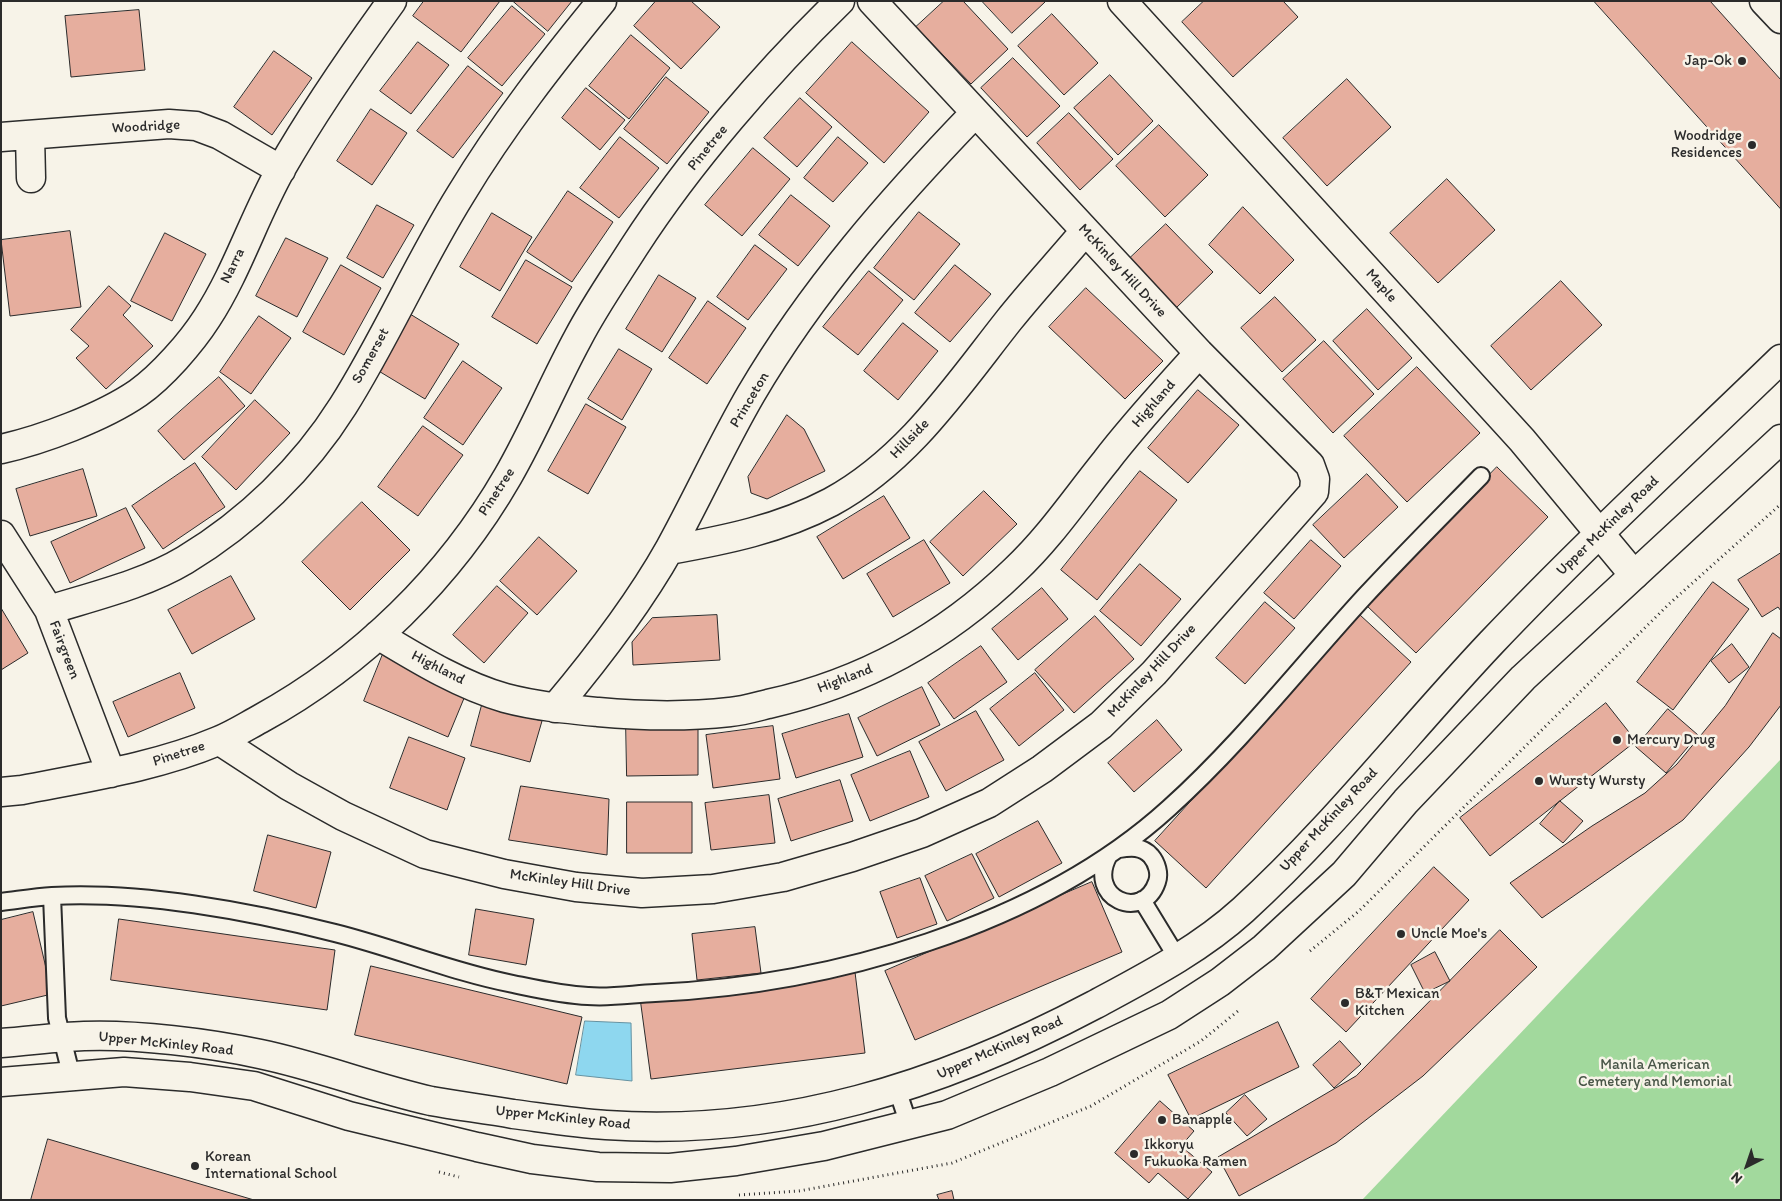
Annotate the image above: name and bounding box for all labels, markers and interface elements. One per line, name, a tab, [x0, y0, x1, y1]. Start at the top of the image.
place label: Jap-Ok	[1685, 52, 1732, 70]
marker: Jap-Ok	[1736, 55, 1748, 67]
street label: Woodridge	[111, 116, 181, 138]
street label: Pinetree	[684, 121, 732, 175]
place label: Woodridge Residences	[1671, 127, 1742, 162]
marker: Woodridge Residences	[1746, 139, 1758, 151]
street label: McKinley Hill Drive	[1074, 220, 1170, 322]
street label: Narra	[217, 245, 249, 287]
street label: Maple	[1361, 266, 1401, 306]
street label: Somerset	[348, 325, 394, 387]
street label: Princeton	[726, 369, 774, 431]
street label: Highland	[1128, 376, 1180, 432]
street label: Hillside	[887, 415, 933, 463]
street label: Pinetree	[475, 464, 519, 520]
street label: Upper McKinley Road	[1553, 472, 1663, 580]
street label: Fairgreen	[45, 618, 83, 682]
street label: McKinley Hill Drive	[1104, 620, 1200, 722]
street label: Highland	[408, 647, 468, 689]
street label: Highland	[815, 660, 875, 698]
place label: Mercury Drug	[1627, 731, 1715, 749]
marker: Mercury Drug	[1611, 734, 1623, 746]
street label: Pinetree	[151, 737, 207, 771]
street label: Upper McKinley Road	[1276, 764, 1382, 876]
place label: Wursty Wursty	[1549, 772, 1645, 790]
marker: Wursty Wursty	[1533, 775, 1545, 787]
street label: McKinley Hill Drive	[508, 866, 632, 900]
place label: Uncle Moe's	[1411, 925, 1487, 943]
marker: Uncle Moe's	[1395, 928, 1407, 940]
place label: B&T Mexican Kitchen	[1355, 985, 1439, 1020]
marker: B&T Mexican Kitchen	[1339, 997, 1351, 1009]
street label: Upper McKinley Road	[934, 1012, 1066, 1084]
street label: Upper McKinley Road	[97, 1028, 235, 1060]
park label: Manila American Cemetery and Memorial	[1578, 1056, 1732, 1091]
street label: Upper McKinley Road	[494, 1102, 632, 1134]
place label: Banapple	[1172, 1111, 1232, 1129]
marker: Banapple	[1156, 1114, 1168, 1126]
place label: Ikkoryu Fukuoka Ramen	[1144, 1136, 1247, 1171]
north arrow	[1722, 1141, 1772, 1191]
place label: Korean International School	[205, 1148, 337, 1183]
marker: Ikkoryu Fukuoka Ramen	[1128, 1148, 1140, 1160]
marker: Korean International School	[189, 1160, 201, 1172]
text: N	[1728, 1168, 1746, 1187]

